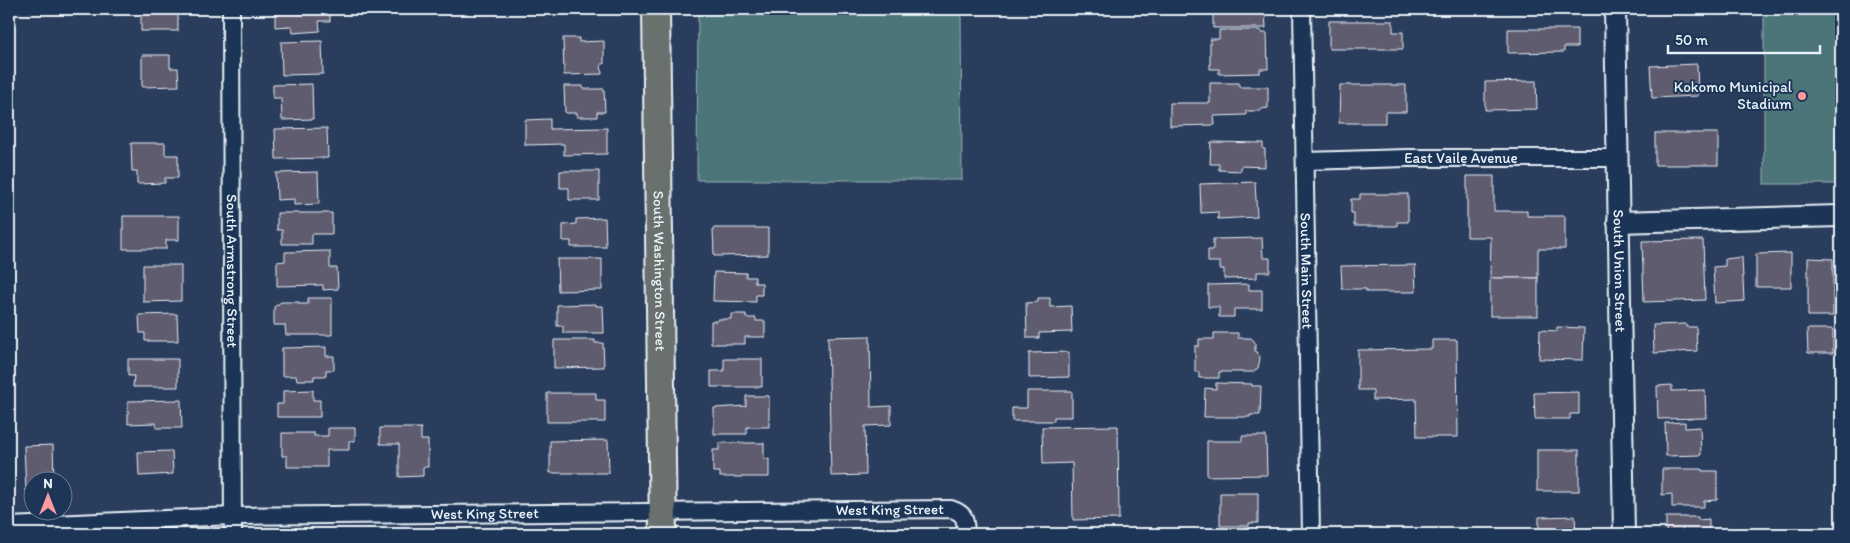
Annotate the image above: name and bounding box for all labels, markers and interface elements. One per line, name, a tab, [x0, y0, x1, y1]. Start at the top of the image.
scale bar	[1668, 22, 1820, 54]
text: 50 m	[1675, 31, 1708, 49]
place label: Kokomo Municipal Stadium	[1674, 78, 1793, 113]
marker: Kokomo Municipal Stadium	[1796, 90, 1808, 102]
street label: East Vaile Avenue	[1404, 149, 1518, 167]
street label: South Washington Street	[649, 190, 670, 352]
street label: South Armstrong Street	[223, 194, 241, 348]
street label: South Union Street	[1609, 209, 1630, 333]
street label: South Main Street	[1296, 213, 1316, 330]
north arrow	[22, 470, 72, 520]
text: N	[43, 475, 53, 492]
street label: West King Street	[836, 500, 944, 519]
street label: West King Street	[431, 504, 539, 523]

